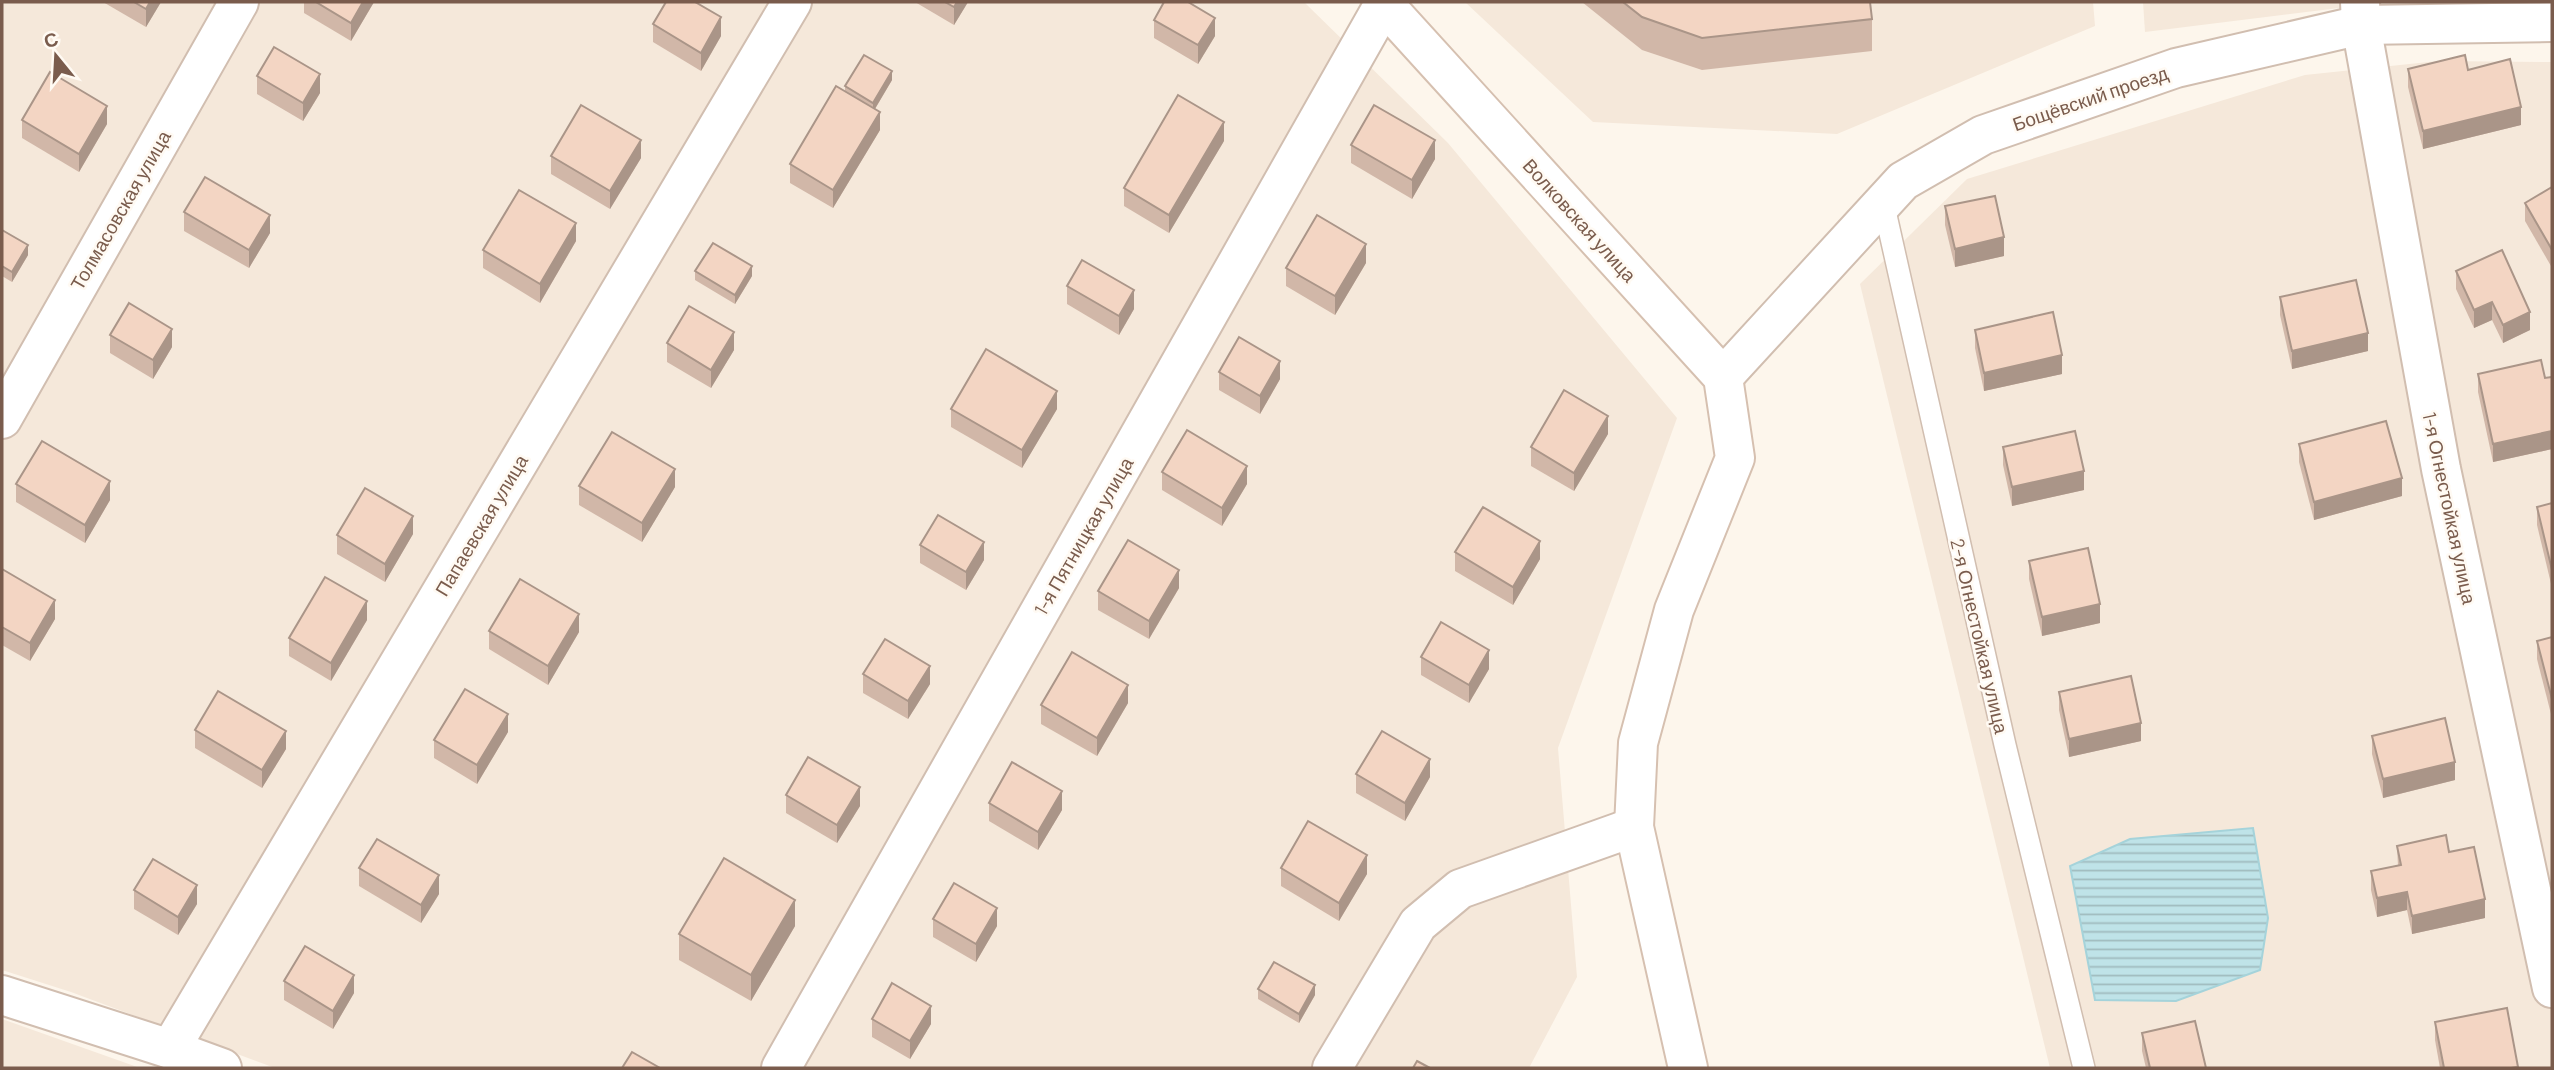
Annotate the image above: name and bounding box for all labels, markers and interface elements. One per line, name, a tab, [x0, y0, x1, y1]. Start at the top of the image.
north arrow	[21, 21, 91, 91]
text: С	[41, 26, 61, 52]
street label: Бощёвский проезд	[2009, 61, 2171, 135]
street label: Толмасовская улица	[65, 126, 175, 294]
street label: Волковская улица	[1519, 154, 1642, 287]
street label: 1-я Огнестойкая улица	[2418, 410, 2482, 607]
street label: Папаевская улица	[430, 450, 532, 600]
street label: 1-я Пятницкая улица	[1028, 453, 1138, 619]
street label: 2-я Огнестойкая улица	[1946, 536, 2014, 736]

